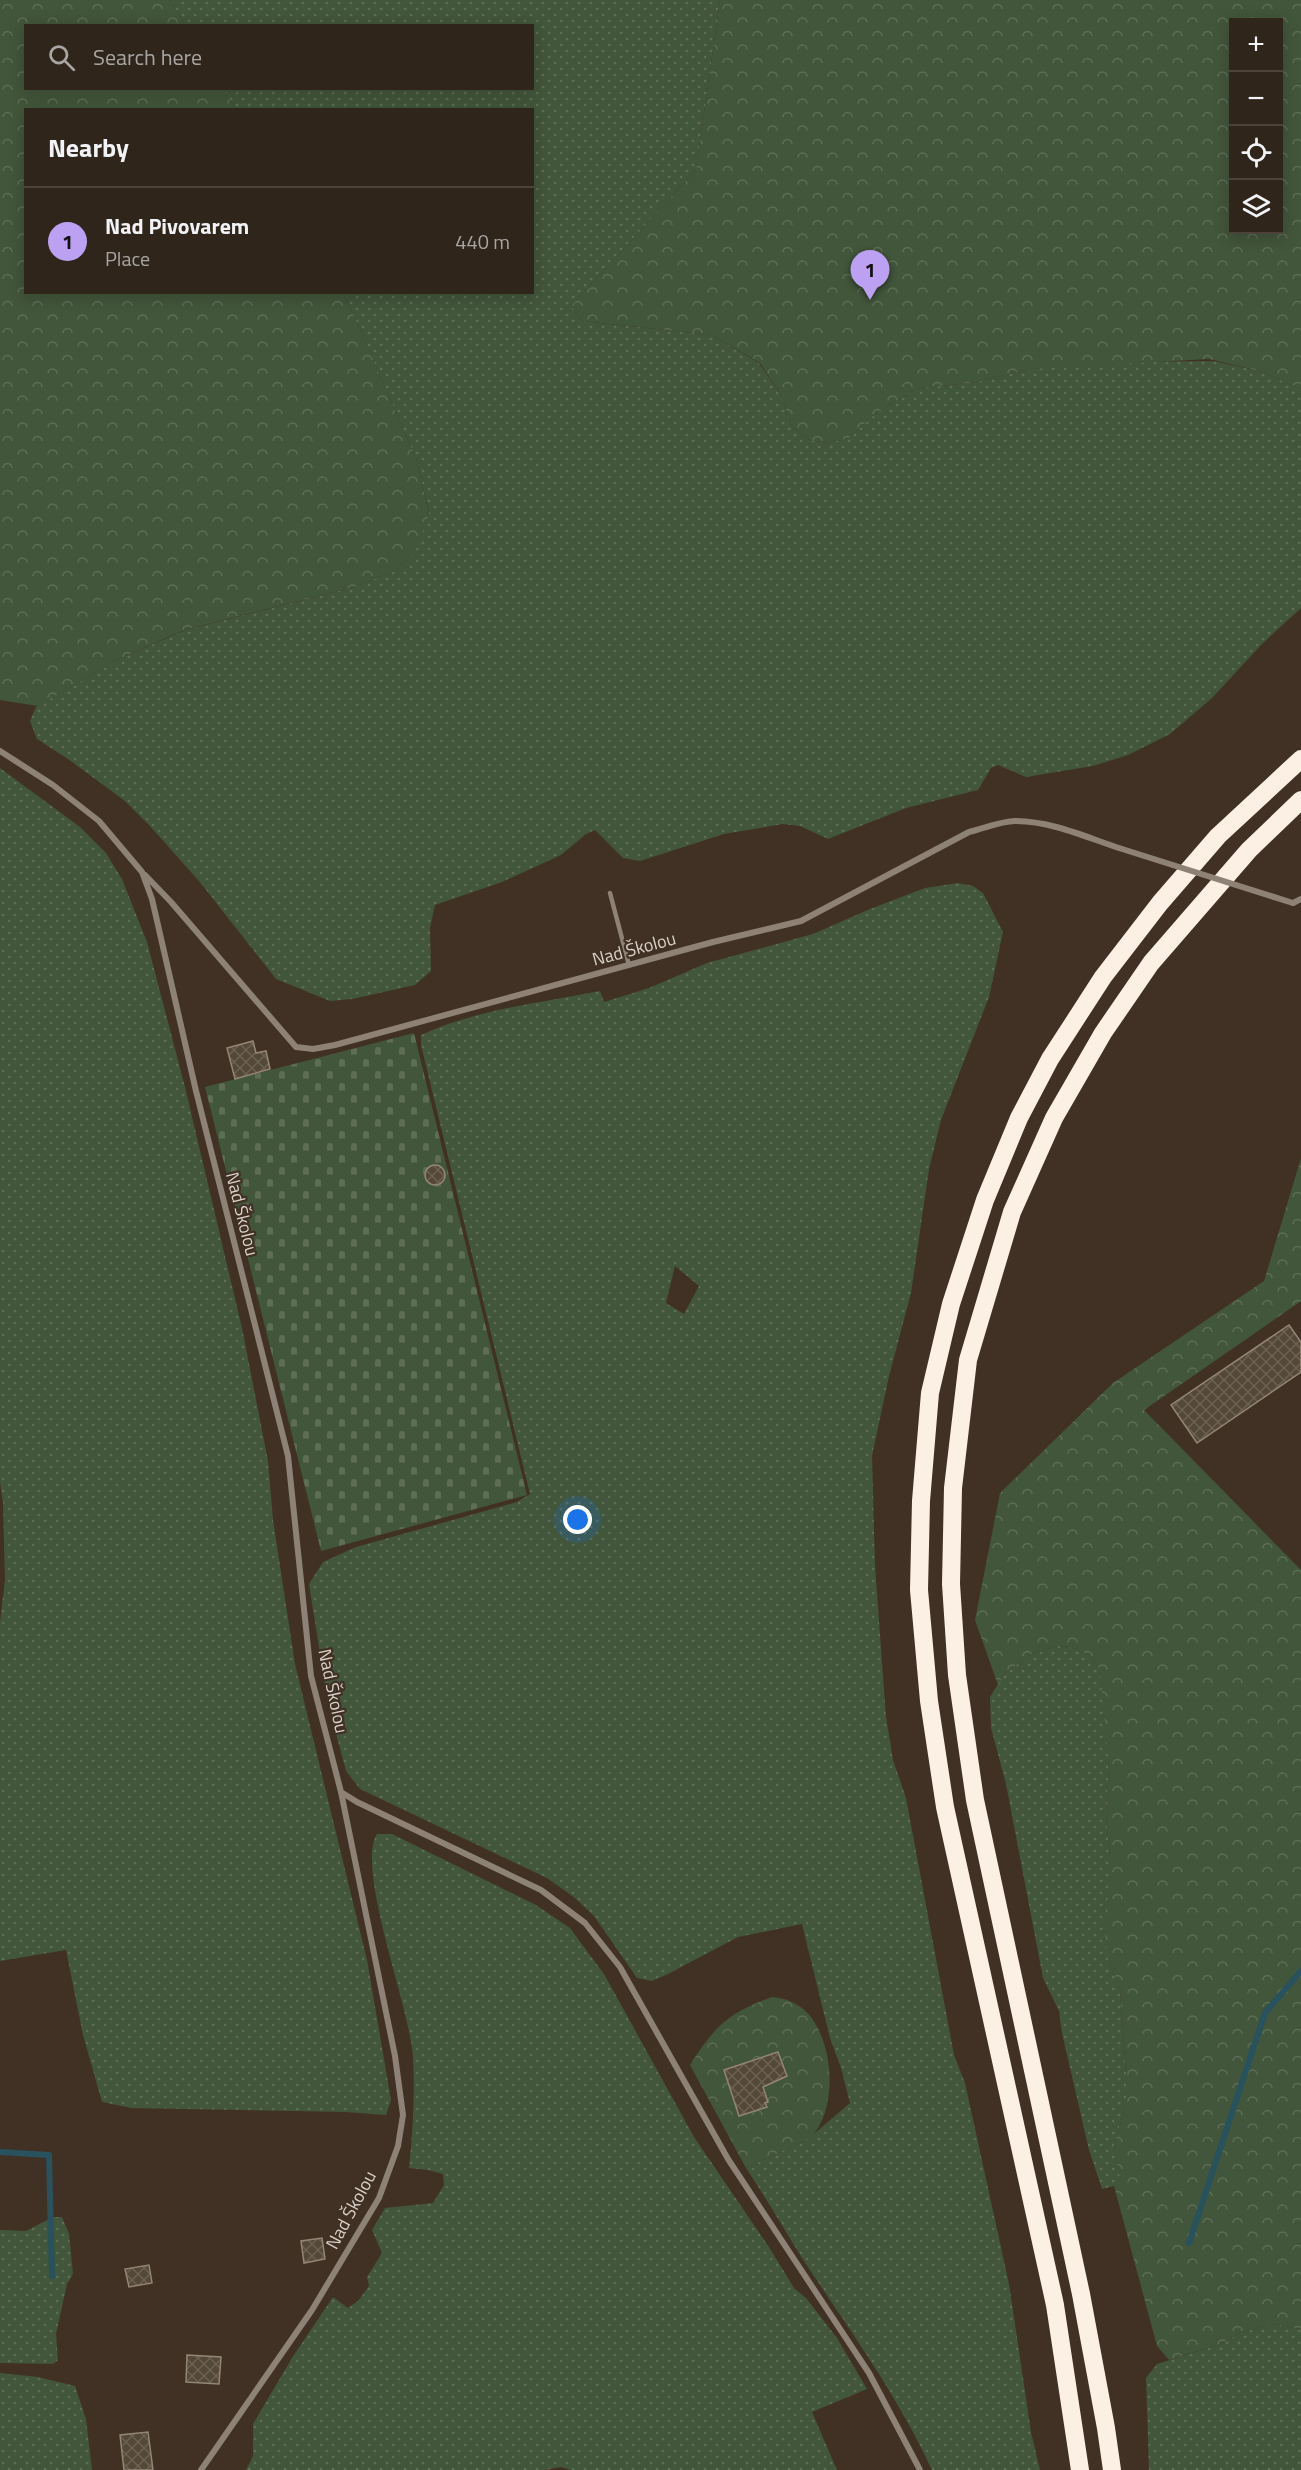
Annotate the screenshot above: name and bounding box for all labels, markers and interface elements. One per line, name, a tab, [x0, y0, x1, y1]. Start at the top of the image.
map controls	[1229, 18, 1283, 234]
button: +	[1229, 18, 1283, 72]
search box	[24, 24, 534, 90]
text: Search here	[93, 40, 202, 74]
icon: search	[45, 41, 78, 74]
button: −	[1229, 72, 1283, 126]
button: locate	[1229, 126, 1283, 180]
text: Nearby	[48, 128, 129, 167]
button: layers	[1229, 180, 1283, 234]
text: Nad Pivovarem	[105, 209, 249, 243]
text: 1	[62, 226, 73, 257]
text: 440 m	[455, 226, 510, 257]
text: Place	[105, 243, 150, 274]
pin: 1	[850, 250, 890, 300]
street label: Nad Školou	[589, 924, 679, 973]
street label: Nad Školou	[219, 1169, 266, 1259]
your location	[563, 1505, 592, 1534]
street label: Nad Školou	[311, 1646, 356, 1736]
street label: Nad Školou	[319, 2166, 383, 2254]

